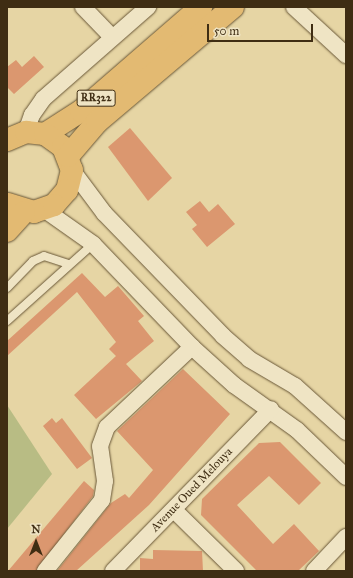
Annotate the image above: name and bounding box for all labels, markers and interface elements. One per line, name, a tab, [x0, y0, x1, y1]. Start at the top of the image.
scale bar	[209, 16, 315, 42]
text: 50 m	[214, 24, 239, 38]
road number: RR322	[76, 89, 116, 107]
street label: Avenue Oued Melouya	[148, 445, 236, 535]
north arrow	[16, 522, 56, 562]
text: N	[31, 523, 41, 536]

